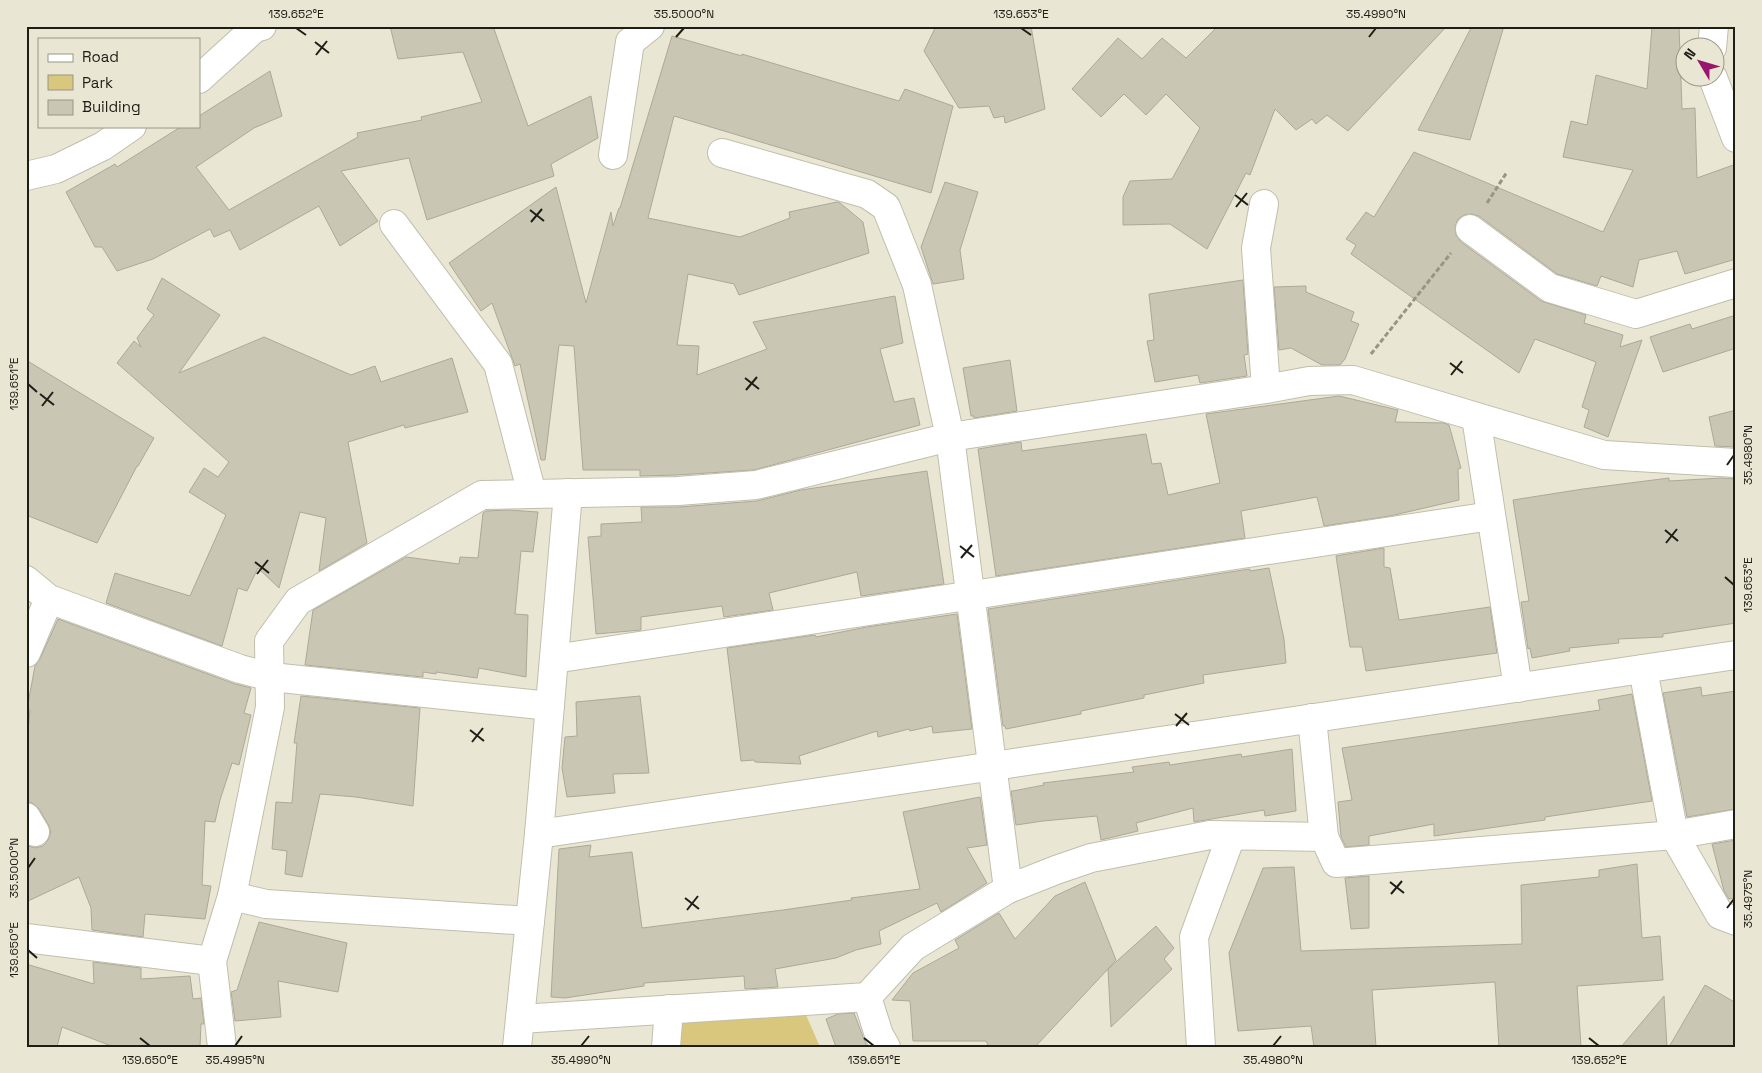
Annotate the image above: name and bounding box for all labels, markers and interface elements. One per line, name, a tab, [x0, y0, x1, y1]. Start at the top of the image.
text: 139.652°E	[268, 6, 324, 22]
text: 35.5000°N	[654, 6, 714, 22]
text: 139.653°E	[993, 6, 1049, 22]
text: 35.4990°N	[1346, 6, 1406, 22]
legend	[38, 38, 200, 128]
north arrow	[1674, 38, 1724, 88]
text: N	[1680, 45, 1700, 63]
text: Road	[82, 47, 119, 66]
text: Park	[82, 73, 113, 92]
text: Building	[82, 97, 141, 116]
text: 139.651°E	[6, 357, 22, 411]
text: 35.4980°N	[1740, 425, 1756, 485]
text: 139.653°E	[1740, 557, 1756, 613]
text: 35.5000°N	[6, 838, 22, 898]
text: 35.4975°N	[1740, 870, 1756, 928]
text: 139.650°E	[6, 922, 22, 978]
text: 139.650°E	[122, 1052, 178, 1068]
text: 35.4995°N	[205, 1052, 265, 1068]
text: 35.4990°N	[551, 1052, 611, 1068]
text: 139.651°E	[847, 1052, 901, 1068]
text: 35.4980°N	[1243, 1052, 1303, 1068]
text: 139.652°E	[1571, 1052, 1627, 1068]

